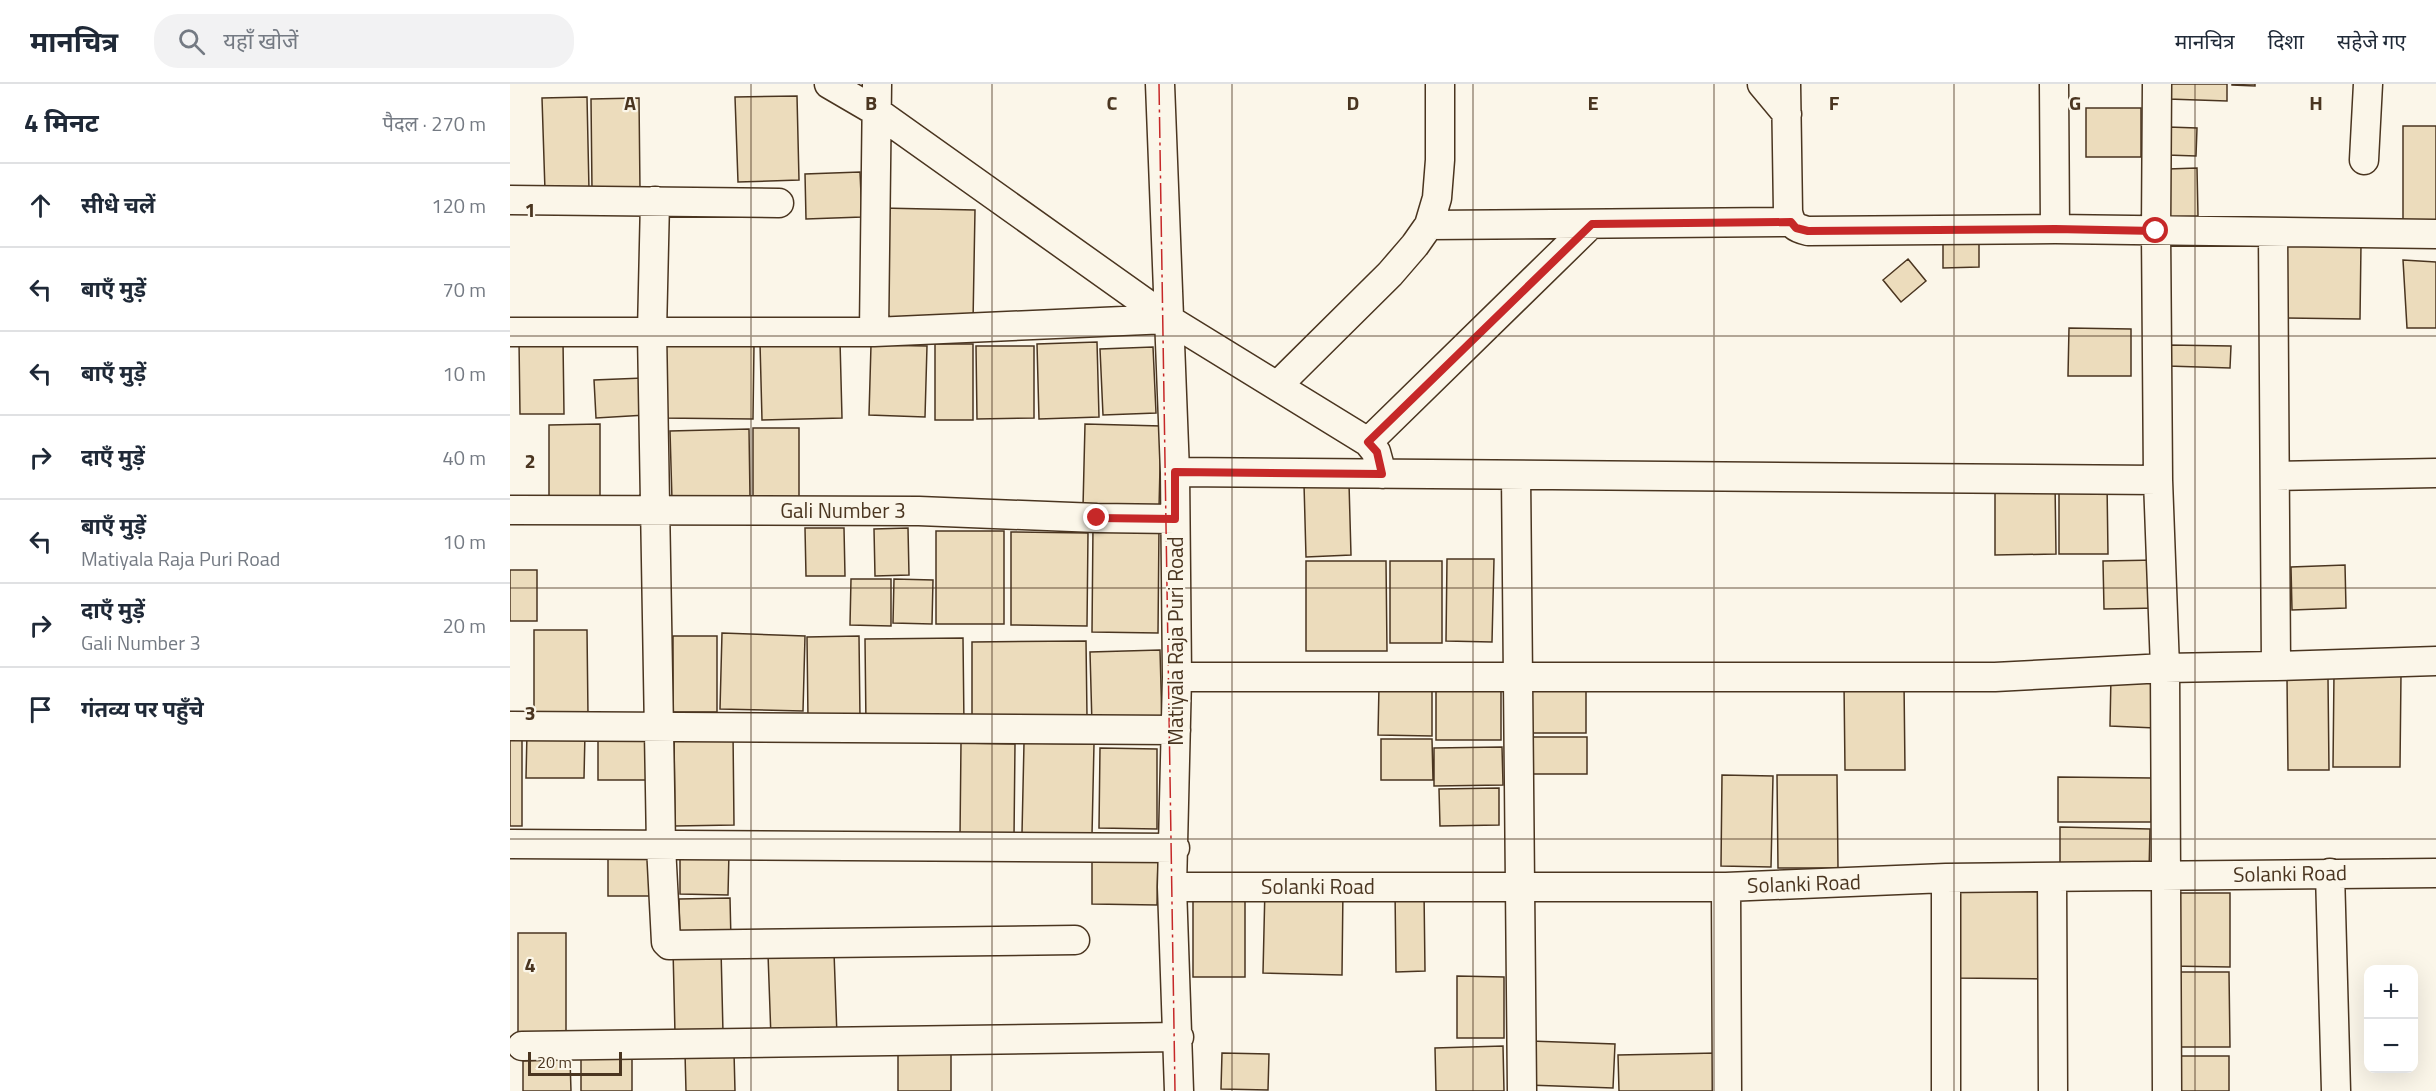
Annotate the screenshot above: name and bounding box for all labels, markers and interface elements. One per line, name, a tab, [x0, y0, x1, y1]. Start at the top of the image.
search box	[154, 14, 574, 68]
text: मानचित्र	[30, 20, 118, 63]
text: यहाँ खोजें	[223, 24, 298, 58]
icon: search	[175, 25, 208, 58]
text: मानचित्र	[2175, 25, 2235, 57]
text: दिशा	[2268, 25, 2304, 57]
text: सहेजे गए	[2337, 25, 2406, 57]
text: A	[624, 87, 636, 118]
text: B	[865, 87, 877, 118]
text: C	[1107, 87, 1118, 118]
text: D	[1347, 87, 1359, 118]
text: E	[1587, 87, 1599, 118]
text: F	[1829, 87, 1840, 118]
text: G	[2069, 87, 2081, 118]
text: H	[2309, 87, 2323, 118]
text: 4 मिनट	[24, 103, 99, 142]
text: पैदल · 270 m	[383, 108, 486, 139]
text: सीधे चलें	[81, 188, 155, 222]
icon: ahead	[24, 189, 57, 222]
text: 120 m	[431, 190, 486, 221]
text: 1	[524, 194, 536, 225]
route start	[2142, 217, 2168, 243]
text: बाएँ मुड़ें	[81, 272, 146, 306]
icon: left	[24, 273, 57, 306]
text: 70 m	[442, 274, 486, 305]
text: बाएँ मुड़ें	[81, 356, 146, 390]
icon: left	[24, 357, 57, 390]
text: 10 m	[442, 358, 486, 389]
text: दाएँ मुड़ें	[81, 440, 145, 474]
icon: right	[24, 441, 57, 474]
text: 40 m	[442, 442, 486, 473]
text: 2	[524, 445, 536, 476]
street label: Gali Number 3	[780, 494, 906, 526]
route end	[1083, 504, 1109, 530]
text: बाएँ मुड़ें	[81, 509, 146, 543]
icon: left	[24, 525, 57, 558]
text: 10 m	[442, 526, 486, 557]
street label: Matiyala Raja Puri Road	[1159, 536, 1191, 746]
text: Matiyala Raja Puri Road	[81, 543, 280, 574]
text: दाएँ मुड़ें	[81, 593, 145, 627]
icon: right	[24, 609, 57, 642]
text: 20 m	[442, 610, 486, 641]
text: Gali Number 3	[81, 627, 201, 658]
text: गंतव्य पर पहुँचे	[81, 692, 204, 726]
icon: arrive	[24, 693, 57, 726]
text: 3	[524, 697, 536, 728]
street label: Solanki Road	[2233, 856, 2347, 890]
street label: Solanki Road	[1747, 865, 1861, 901]
street label: Solanki Road	[1261, 870, 1375, 902]
text: 4	[524, 949, 536, 980]
map controls	[2364, 965, 2418, 1073]
button: +	[2364, 965, 2418, 1019]
button: −	[2364, 1019, 2418, 1073]
scale bar	[528, 1049, 622, 1076]
text: 20 m	[537, 1050, 572, 1074]

